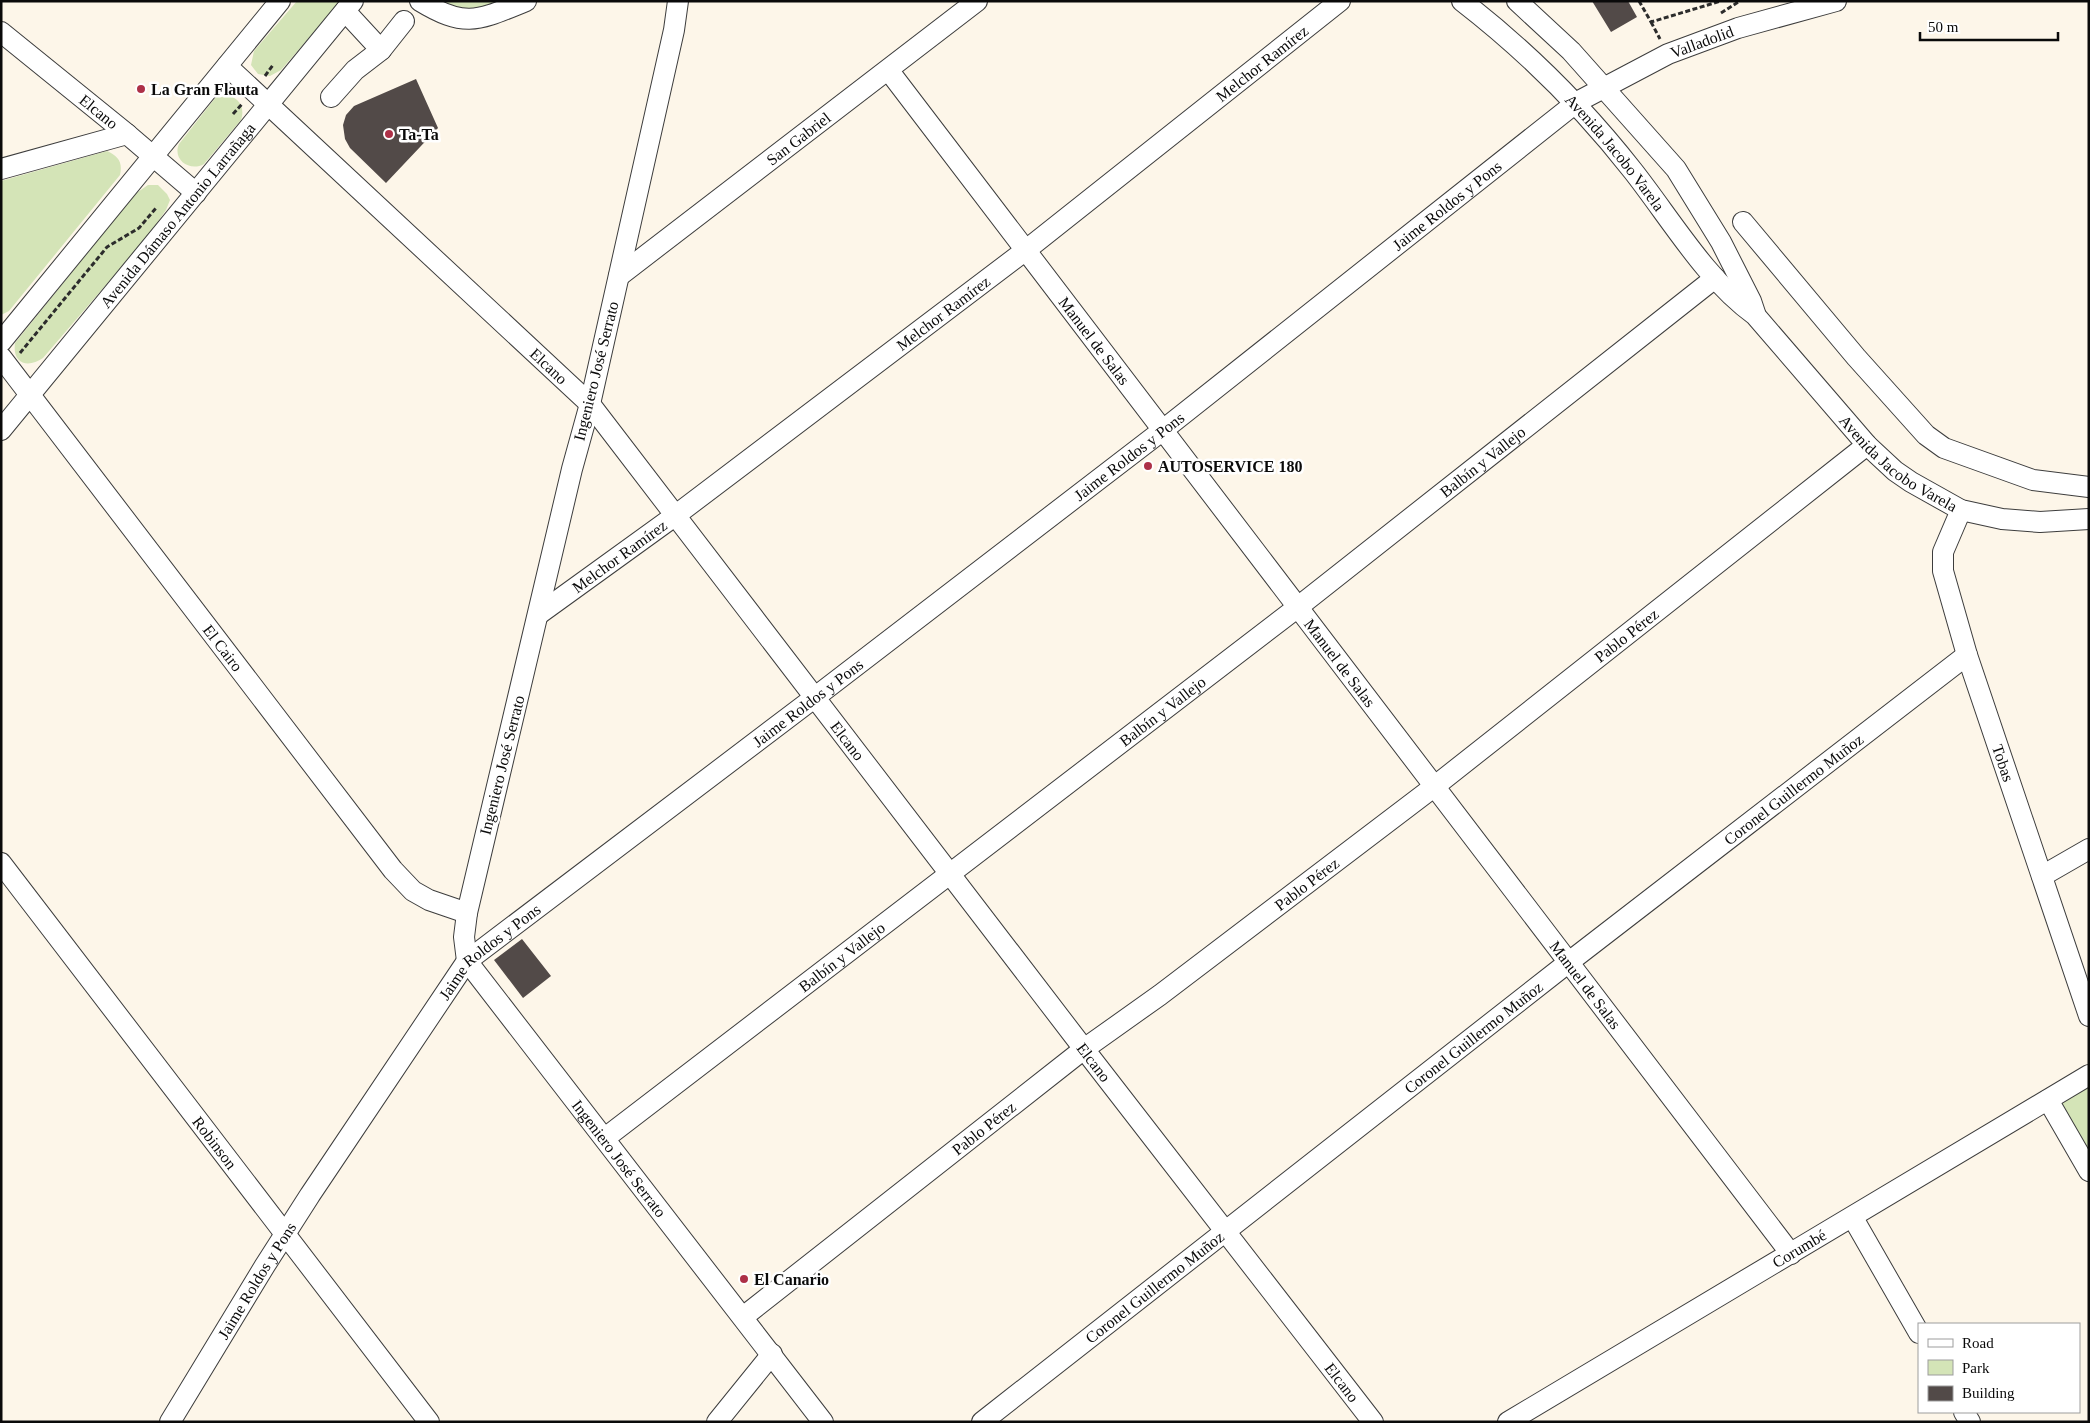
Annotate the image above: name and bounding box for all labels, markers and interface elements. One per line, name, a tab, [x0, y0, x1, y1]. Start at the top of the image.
scale bar	[1920, 10, 2058, 42]
text: 50 m	[1928, 19, 1959, 35]
street label: Melchor Ramírez	[1212, 21, 1311, 105]
street label: Valladolid	[1668, 22, 1736, 61]
place label: La Gran Flauta	[151, 81, 259, 98]
marker: La Gran Flauta	[135, 83, 147, 95]
street label: Avenida Jacobo Varela	[1562, 90, 1668, 214]
street label: Elcano	[76, 91, 122, 132]
street label: San Gabriel	[763, 108, 834, 168]
street label: Avenida Dámaso Antonio Larrañaga	[97, 119, 258, 311]
place label: Ta-Ta	[399, 126, 439, 143]
marker: Ta-Ta	[383, 128, 395, 140]
street label: Jaime Roldos y Pons	[1389, 157, 1505, 253]
street label: Melchor Ramírez	[893, 272, 993, 354]
street label: Manuel de Salas	[1056, 293, 1133, 388]
street label: Ingeniero José Serrato	[570, 300, 623, 443]
street label: Elcano	[527, 344, 571, 387]
street label: Jaime Roldos y Pons	[1071, 408, 1187, 504]
street label: Avenida Jacobo Varela	[1836, 412, 1960, 515]
street label: Balbín y Vallejo	[1436, 423, 1528, 500]
place label: AUTOSERVICE 180	[1158, 458, 1303, 475]
marker: AUTOSERVICE 180	[1142, 460, 1154, 472]
street label: Melchor Ramírez	[569, 516, 670, 596]
street label: Pablo Pérez	[1591, 605, 1661, 665]
street label: Manuel de Salas	[1301, 615, 1379, 710]
street label: El Cairo	[200, 621, 246, 674]
street label: Jaime Roldos y Pons	[749, 655, 866, 750]
street label: Balbín y Vallejo	[1116, 673, 1209, 749]
street label: Ingeniero José Serrato	[476, 694, 529, 837]
street label: Elcano	[828, 718, 868, 763]
street label: Coronel Guillermo Muñoz	[1720, 730, 1866, 848]
street label: Tobas	[1989, 742, 2018, 784]
street label: Pablo Pérez	[1271, 854, 1342, 913]
street label: Jaime Roldos y Pons	[435, 900, 543, 1003]
street label: Balbín y Vallejo	[795, 918, 888, 995]
street label: Manuel de Salas	[1547, 937, 1625, 1032]
street label: Coronel Guillermo Muñoz	[1401, 978, 1546, 1096]
street label: Elcano	[1074, 1039, 1114, 1085]
street label: Ingeniero José Serrato	[569, 1097, 670, 1220]
street label: Pablo Pérez	[948, 1098, 1019, 1158]
street label: Robinson	[190, 1113, 240, 1172]
street label: Jaime Roldos y Pons	[214, 1219, 299, 1342]
street label: Corumbé	[1769, 1226, 1829, 1271]
street label: Coronel Guillermo Muñoz	[1082, 1228, 1227, 1346]
place label: El Canario	[754, 1271, 829, 1288]
marker: El Canario	[738, 1273, 750, 1285]
legend	[1918, 1323, 2080, 1413]
text: Road	[1962, 1335, 1994, 1351]
street label: Elcano	[1322, 1359, 1363, 1405]
text: Park	[1962, 1360, 1990, 1376]
text: Building	[1962, 1385, 2015, 1401]

